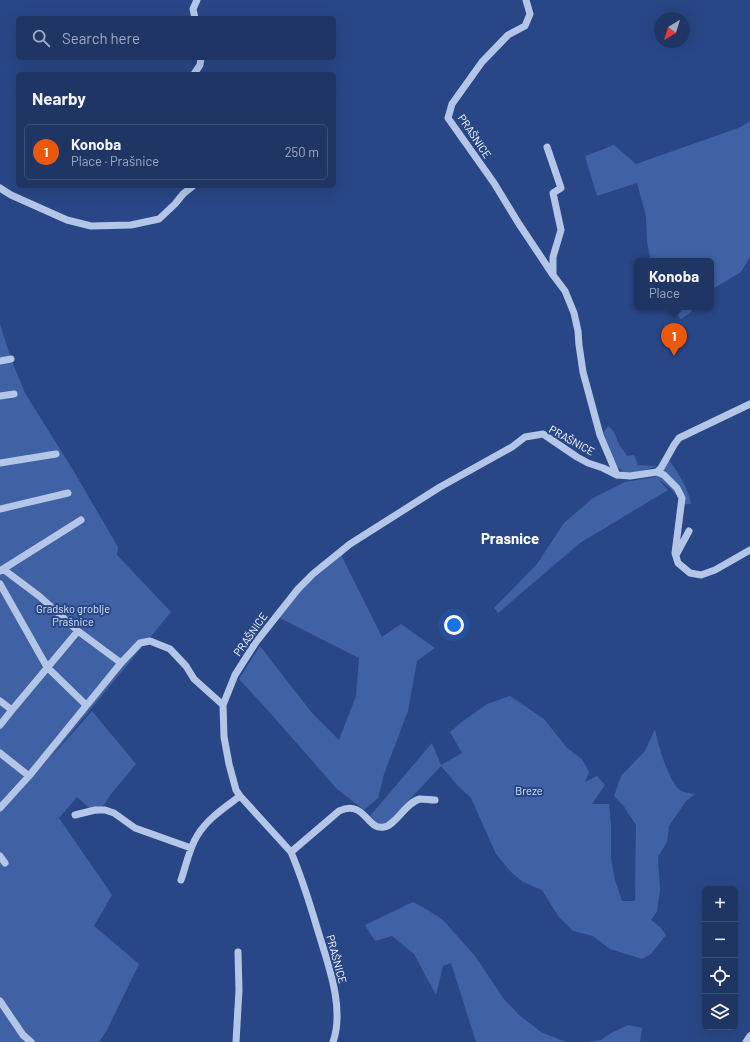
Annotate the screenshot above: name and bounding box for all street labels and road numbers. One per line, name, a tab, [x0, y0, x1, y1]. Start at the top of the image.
street label: PRAŠNICE	[456, 112, 495, 161]
street label: PRAŠNICE	[547, 422, 597, 458]
street label: PRAŠNICE	[230, 610, 270, 658]
street label: PRAŠNICE	[324, 933, 350, 985]

